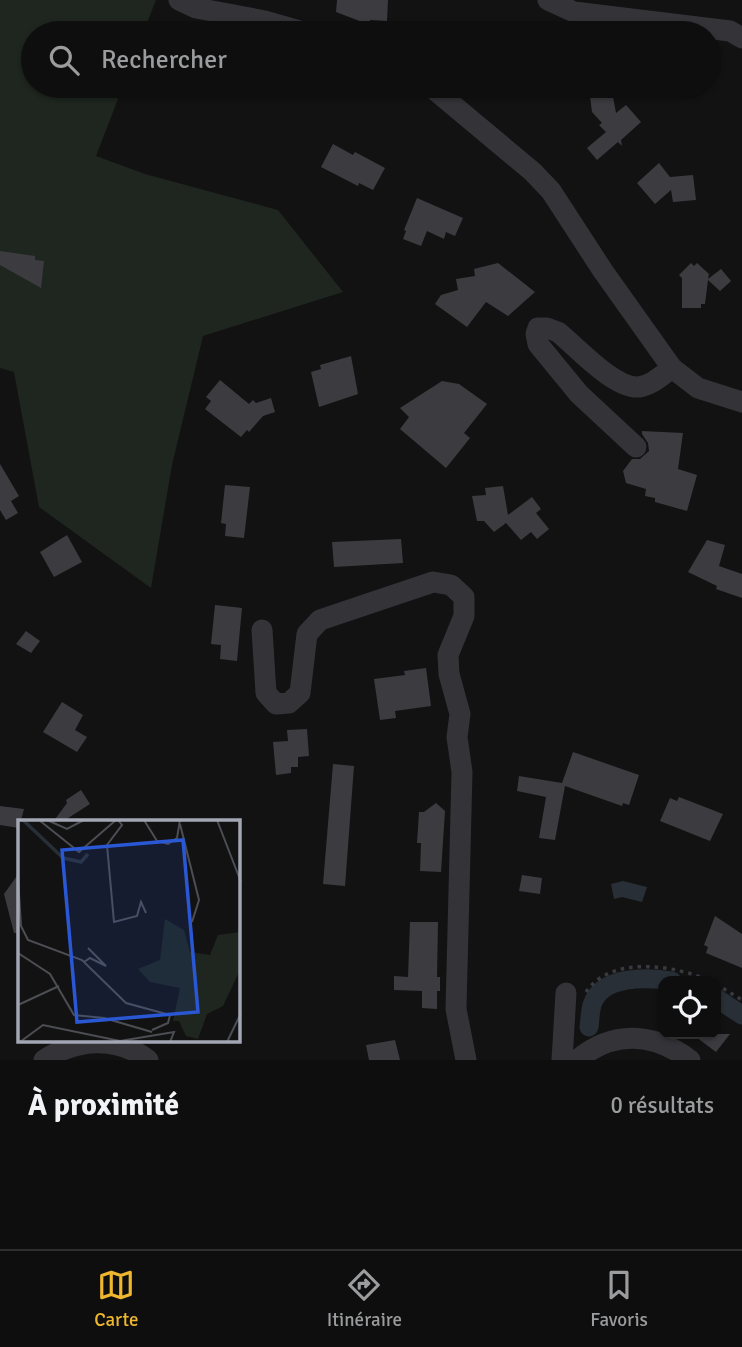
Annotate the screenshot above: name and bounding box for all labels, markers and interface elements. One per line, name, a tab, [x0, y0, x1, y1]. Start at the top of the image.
search box	[21, 21, 721, 98]
icon: search	[45, 41, 83, 79]
text: Rechercher	[101, 44, 227, 76]
inset map	[18, 820, 240, 1042]
map controls	[658, 976, 721, 1039]
button: locate	[658, 976, 721, 1039]
text: À proximité	[28, 1087, 179, 1124]
text: 0 résultats	[610, 1091, 714, 1120]
tab: Carte	[94, 1266, 138, 1332]
tab: Itinéraire	[327, 1266, 402, 1332]
tab: Favoris	[590, 1266, 648, 1332]

